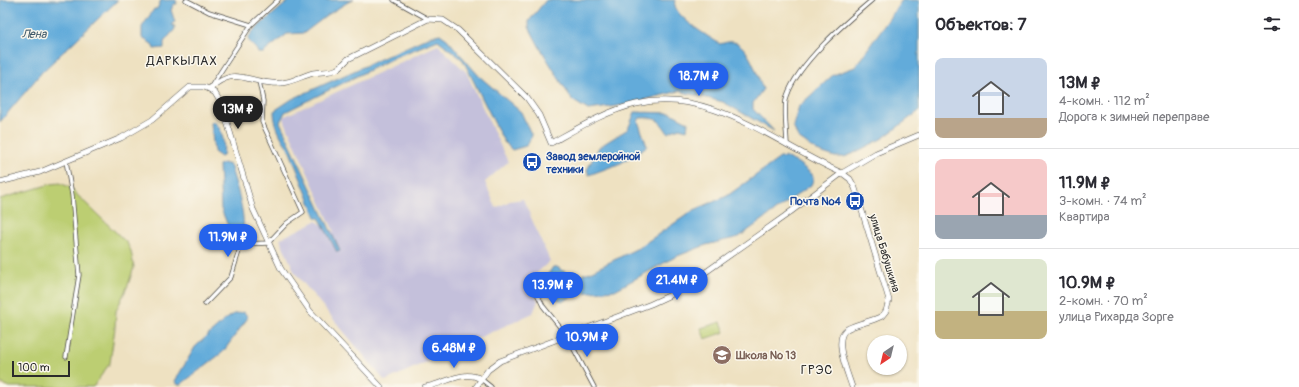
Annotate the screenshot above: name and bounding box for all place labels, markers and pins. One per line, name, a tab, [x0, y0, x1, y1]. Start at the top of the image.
pin: 18.7M ₽	[662, 63, 736, 97]
pin: 13M ₽	[210, 96, 266, 130]
place label: Завод землеройной техники	[546, 150, 640, 176]
bus stop icon: Завод землеройной техники	[521, 151, 543, 173]
bus stop icon: Почта №4	[844, 190, 866, 212]
place label: Почта №4	[790, 195, 842, 208]
pin: 11.9M ₽	[191, 224, 265, 258]
pin: 21.4M ₽	[640, 267, 714, 301]
pin: 13.9M ₽	[516, 272, 590, 306]
pin: 10.9M ₽	[550, 324, 624, 358]
pin: 6.48M ₽	[417, 335, 491, 369]
school or university icon: Школа № 13	[711, 344, 733, 366]
place label: Школа № 13	[735, 349, 796, 362]

